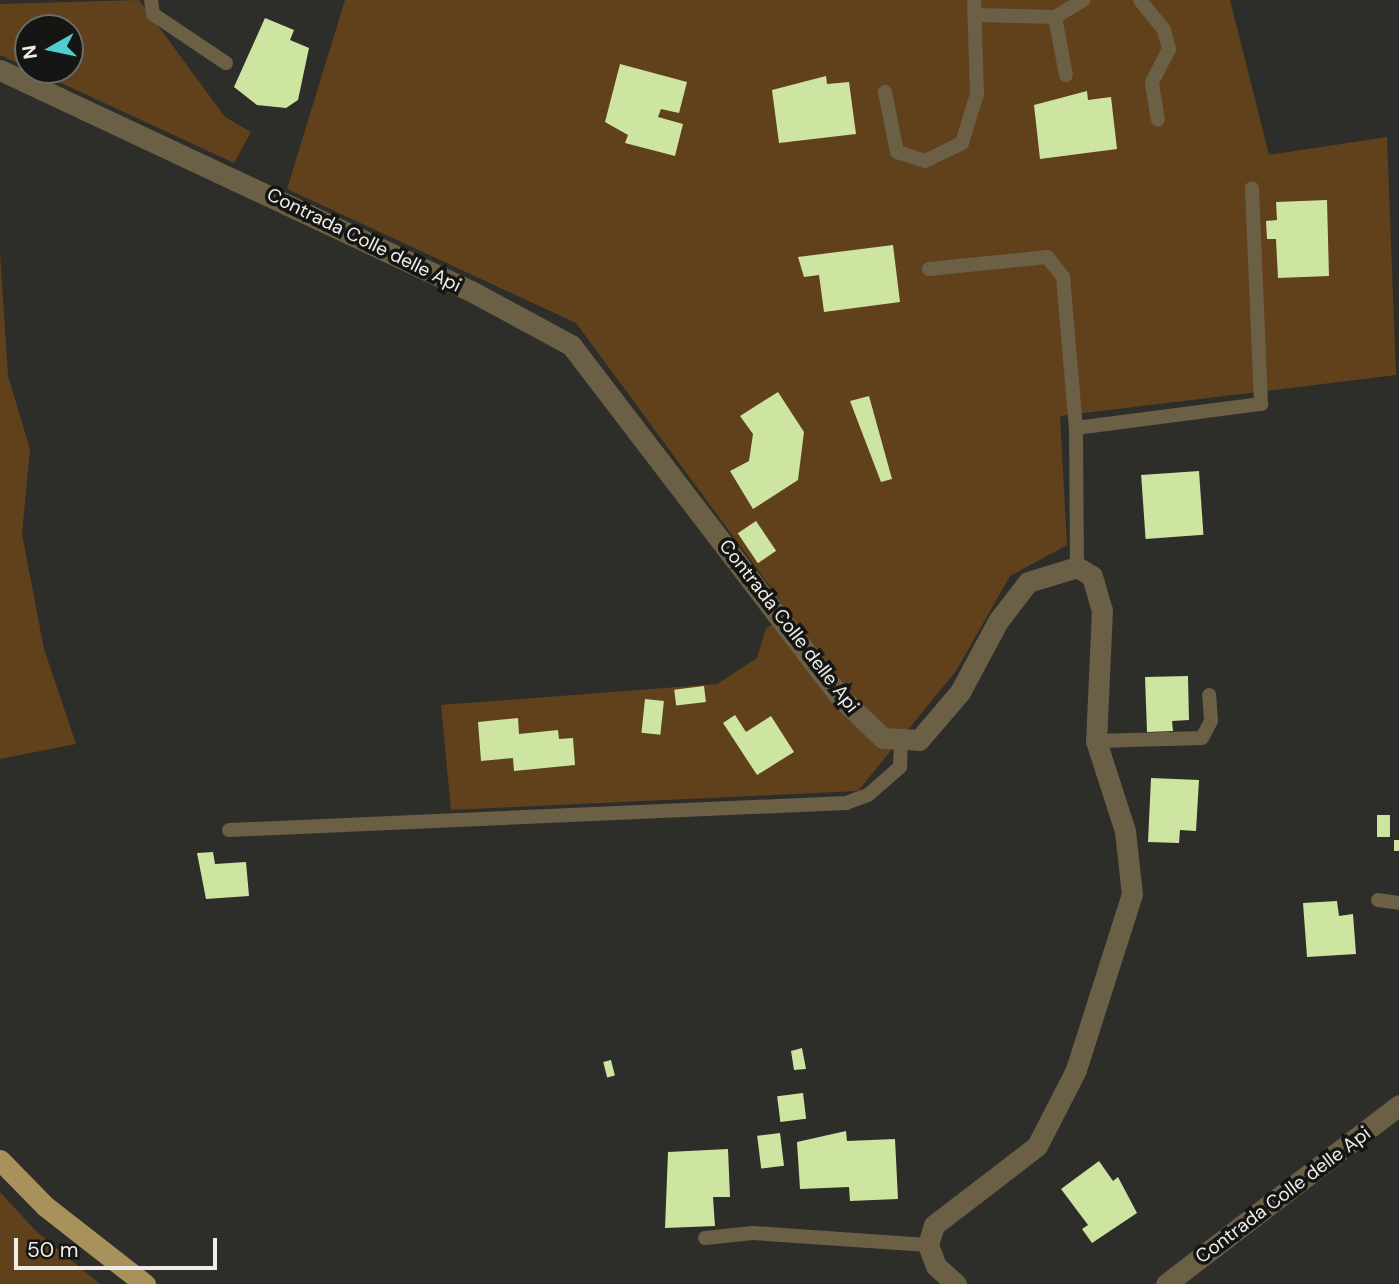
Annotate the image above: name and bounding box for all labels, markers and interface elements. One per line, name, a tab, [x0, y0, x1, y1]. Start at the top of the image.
north arrow	[14, 14, 84, 84]
text: N	[16, 43, 43, 61]
street label: Contrada Colle delle Api	[263, 183, 465, 297]
street label: Contrada Colle delle Api	[714, 535, 864, 717]
street label: Contrada Colle delle Api	[1191, 1122, 1375, 1268]
scale bar	[18, 1224, 220, 1268]
text: 50 m	[27, 1236, 78, 1264]

